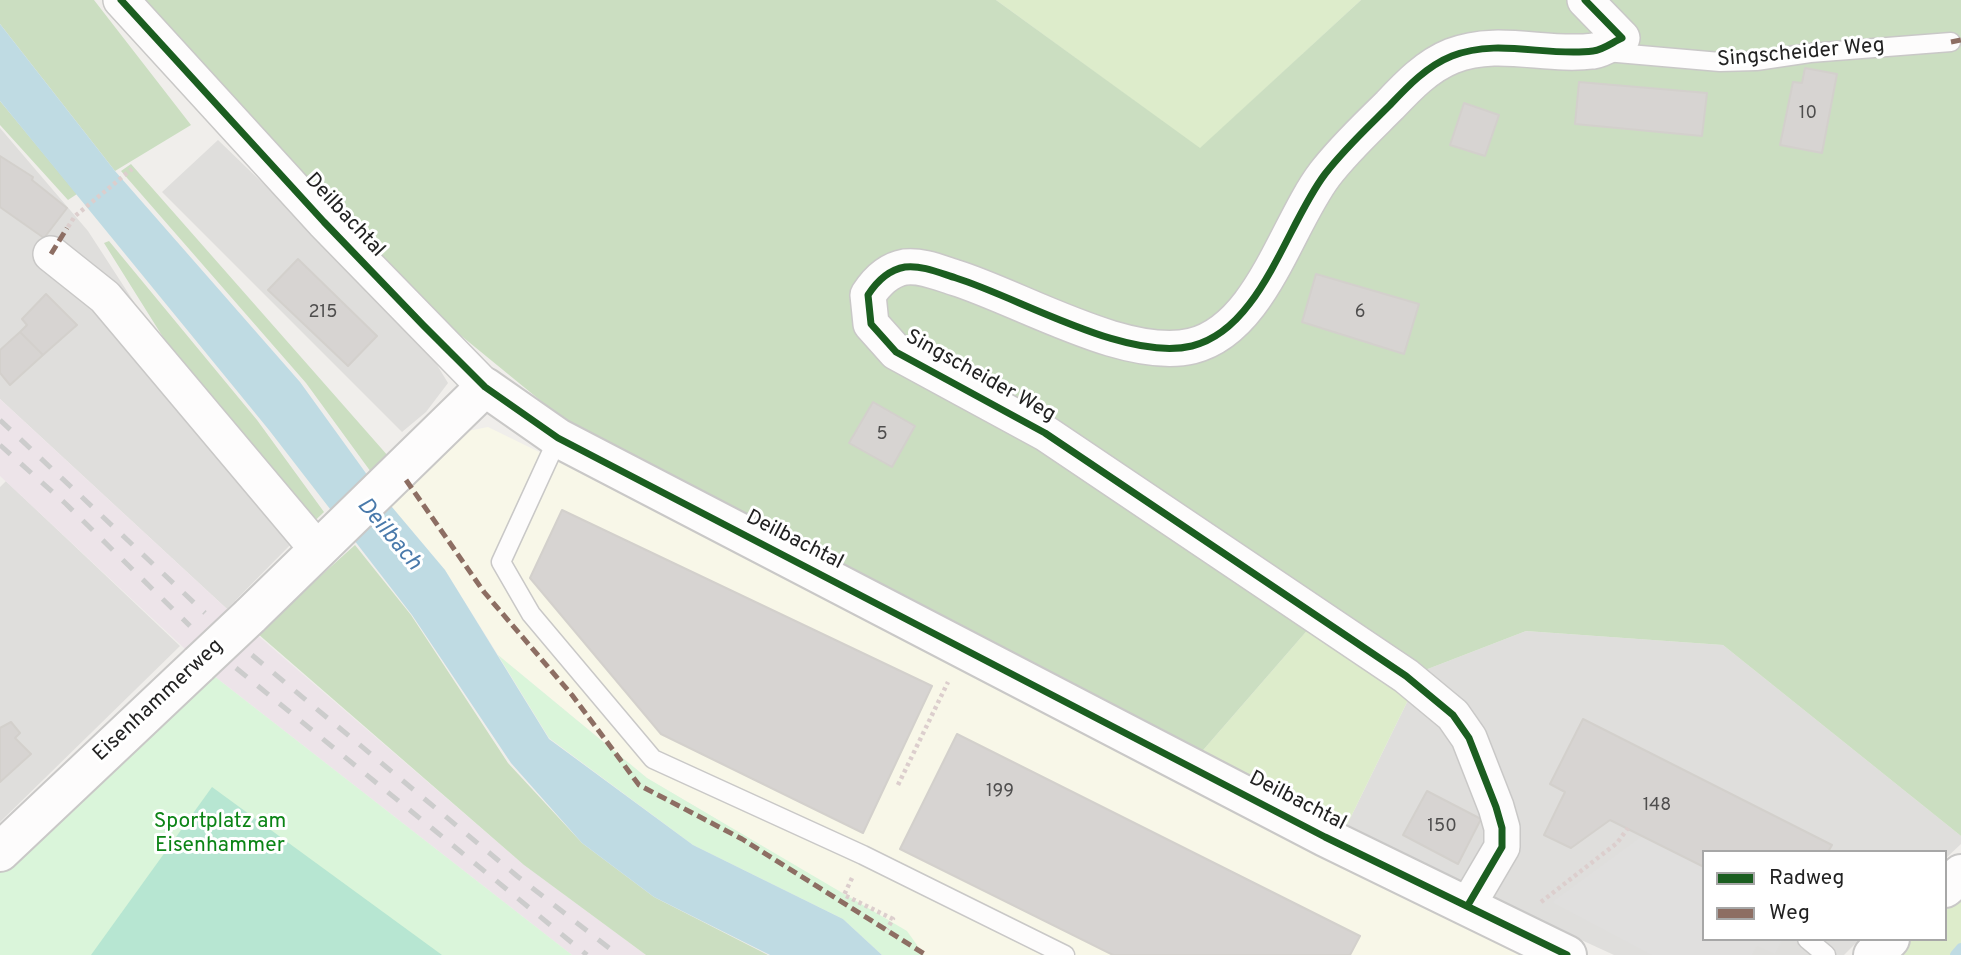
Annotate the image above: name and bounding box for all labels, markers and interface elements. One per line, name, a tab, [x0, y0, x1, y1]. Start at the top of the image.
street label: Singscheider Weg	[1716, 34, 1886, 74]
house number: 10	[1799, 103, 1817, 125]
street label: Deilbachtal	[299, 169, 389, 263]
house number: 215	[309, 302, 337, 324]
house number: 6	[1355, 302, 1365, 324]
street label: Singscheider Weg	[900, 325, 1060, 429]
house number: 5	[876, 424, 888, 446]
water label: Deilbach	[350, 493, 426, 577]
street label: Deilbachtal	[741, 506, 847, 576]
street label: Eisenhammerweg	[89, 634, 229, 768]
street label: Deilbachtal	[1244, 767, 1350, 837]
house number: 199	[986, 781, 1014, 803]
house number: 148	[1643, 795, 1671, 817]
park label: Sportplatz am Eisenhammer	[154, 810, 286, 860]
house number: 150	[1427, 816, 1457, 838]
legend	[1702, 850, 1947, 941]
text: Radweg	[1769, 865, 1844, 892]
text: Weg	[1769, 900, 1810, 927]

